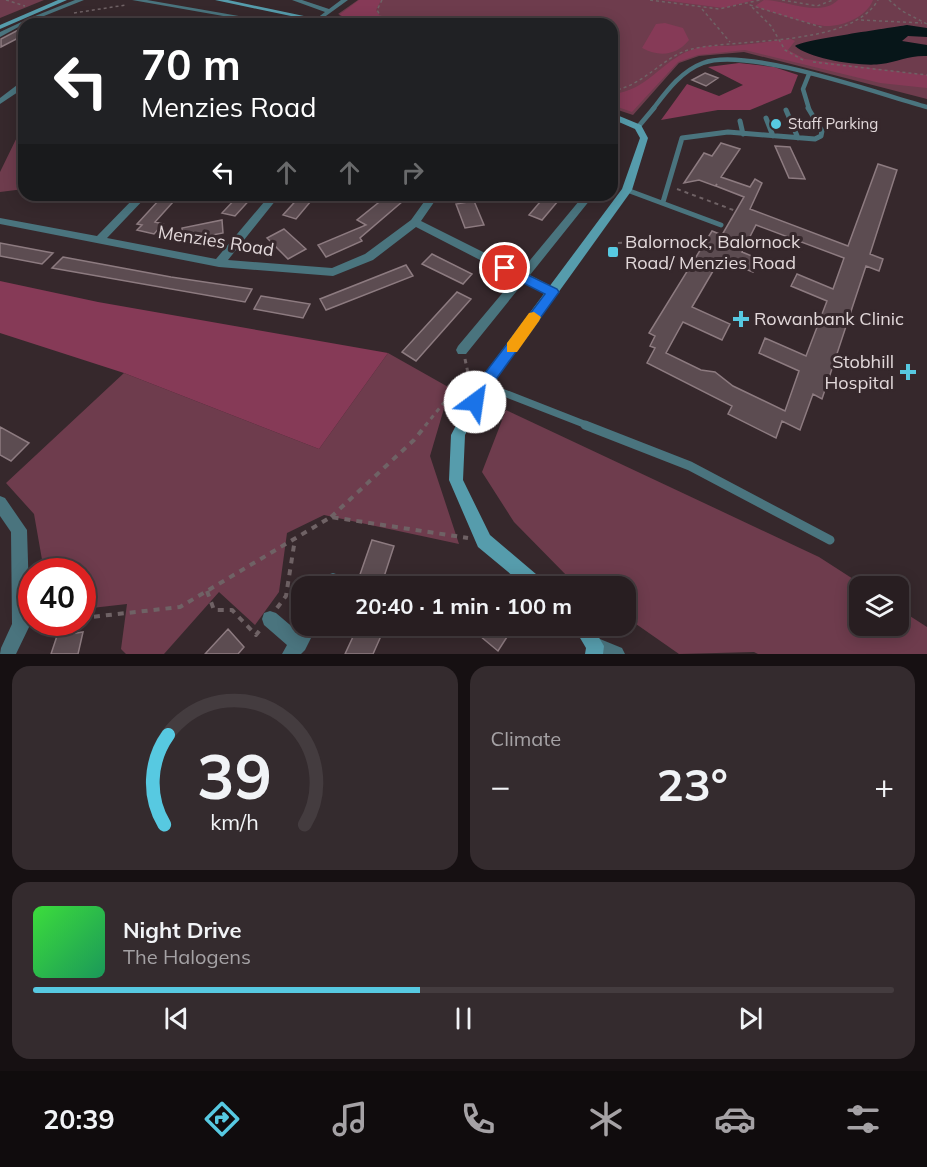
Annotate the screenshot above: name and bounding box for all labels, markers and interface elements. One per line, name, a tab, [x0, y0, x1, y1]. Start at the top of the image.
text: 70 m	[141, 38, 241, 91]
icon: left	[42, 42, 120, 120]
text: Menzies Road	[141, 90, 316, 124]
place label: Staff Parking	[788, 114, 878, 133]
marker: Staff Parking	[769, 117, 783, 131]
icon: left	[207, 156, 240, 189]
icon: ahead	[270, 156, 303, 189]
icon: ahead	[333, 156, 366, 189]
icon: right	[396, 156, 429, 189]
street label: Menzies Road	[157, 220, 276, 261]
place label: Balornock, Balornock Road/ Menzies Road	[625, 230, 801, 274]
pin	[479, 242, 530, 293]
marker: Balornock, Balornock Road/ Menzies Road	[606, 245, 620, 259]
icon: arrive	[488, 251, 521, 284]
place label: Rowanbank Clinic	[754, 307, 904, 330]
marker: Rowanbank Clinic	[732, 310, 750, 328]
place label: Stobhill Hospital	[825, 350, 894, 394]
marker: Stobhill Hospital	[899, 363, 917, 381]
position arrow	[443, 370, 507, 434]
speed limit sign: 40	[18, 558, 96, 636]
map controls	[849, 576, 909, 636]
button: layers	[849, 576, 909, 636]
text: 20:40 · 1 min · 100 m	[355, 592, 572, 620]
text: Climate	[491, 726, 561, 751]
text: 39	[197, 736, 272, 815]
text: 23°	[657, 756, 728, 812]
text: −	[491, 765, 510, 806]
text: +	[874, 765, 894, 806]
text: km/h	[210, 808, 259, 835]
text: Night Drive	[123, 916, 242, 944]
text: The Halogens	[123, 944, 251, 969]
icon: previous	[160, 1002, 193, 1035]
icon: pause	[447, 1002, 480, 1035]
icon: next	[734, 1002, 767, 1035]
icon: directions	[201, 1098, 243, 1140]
icon: music	[329, 1098, 371, 1140]
icon: phone	[457, 1098, 499, 1140]
icon: climate	[585, 1098, 627, 1140]
icon: car	[714, 1098, 756, 1140]
icon: filters	[842, 1098, 884, 1140]
text: 20:39	[43, 1102, 115, 1136]

